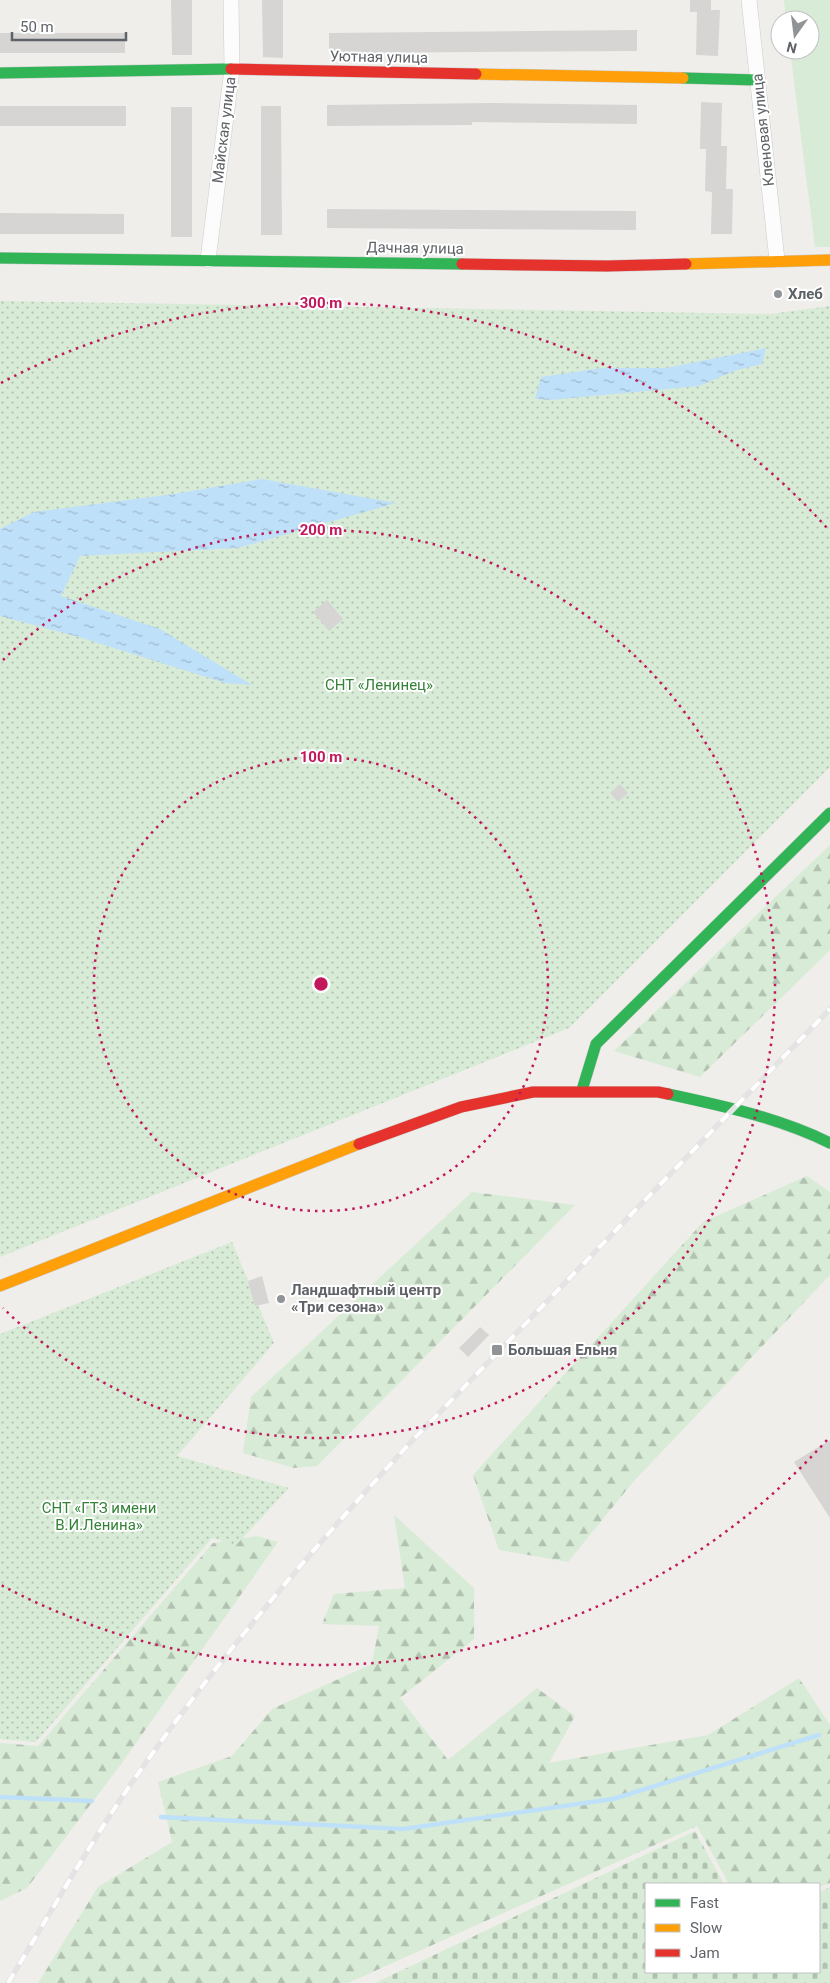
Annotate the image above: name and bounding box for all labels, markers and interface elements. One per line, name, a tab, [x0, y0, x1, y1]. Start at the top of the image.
scale bar	[12, 10, 126, 42]
north arrow	[770, 10, 820, 60]
text: 50 m	[20, 18, 54, 36]
text: N	[785, 39, 799, 57]
street label: Уютная улица	[330, 47, 428, 67]
street label: Кленовая улица	[748, 73, 778, 187]
street label: Майская улица	[209, 76, 239, 184]
street label: Дачная улица	[366, 238, 464, 258]
place label: Хлеб	[788, 285, 823, 303]
marker: Хлеб	[772, 288, 784, 300]
text: 300 m	[300, 294, 342, 312]
text: 200 m	[300, 521, 342, 539]
park label: СНТ «Ленинец»	[325, 676, 433, 694]
text: 100 m	[300, 748, 342, 766]
centre of rings	[312, 975, 330, 993]
place label: Ландшафтный центр «Три сезона»	[291, 1281, 441, 1316]
marker: Ландшафтный центр «Три сезона»	[275, 1293, 287, 1305]
place label: Большая Ельня	[508, 1341, 617, 1359]
marker: Большая Ельня	[490, 1343, 504, 1357]
park label: СНТ «ГТЗ имени В.И.Ленина»	[42, 1499, 156, 1534]
legend	[645, 1883, 820, 1973]
text: Fast	[690, 1894, 719, 1912]
text: Slow	[690, 1919, 722, 1937]
text: Jam	[690, 1944, 720, 1962]

